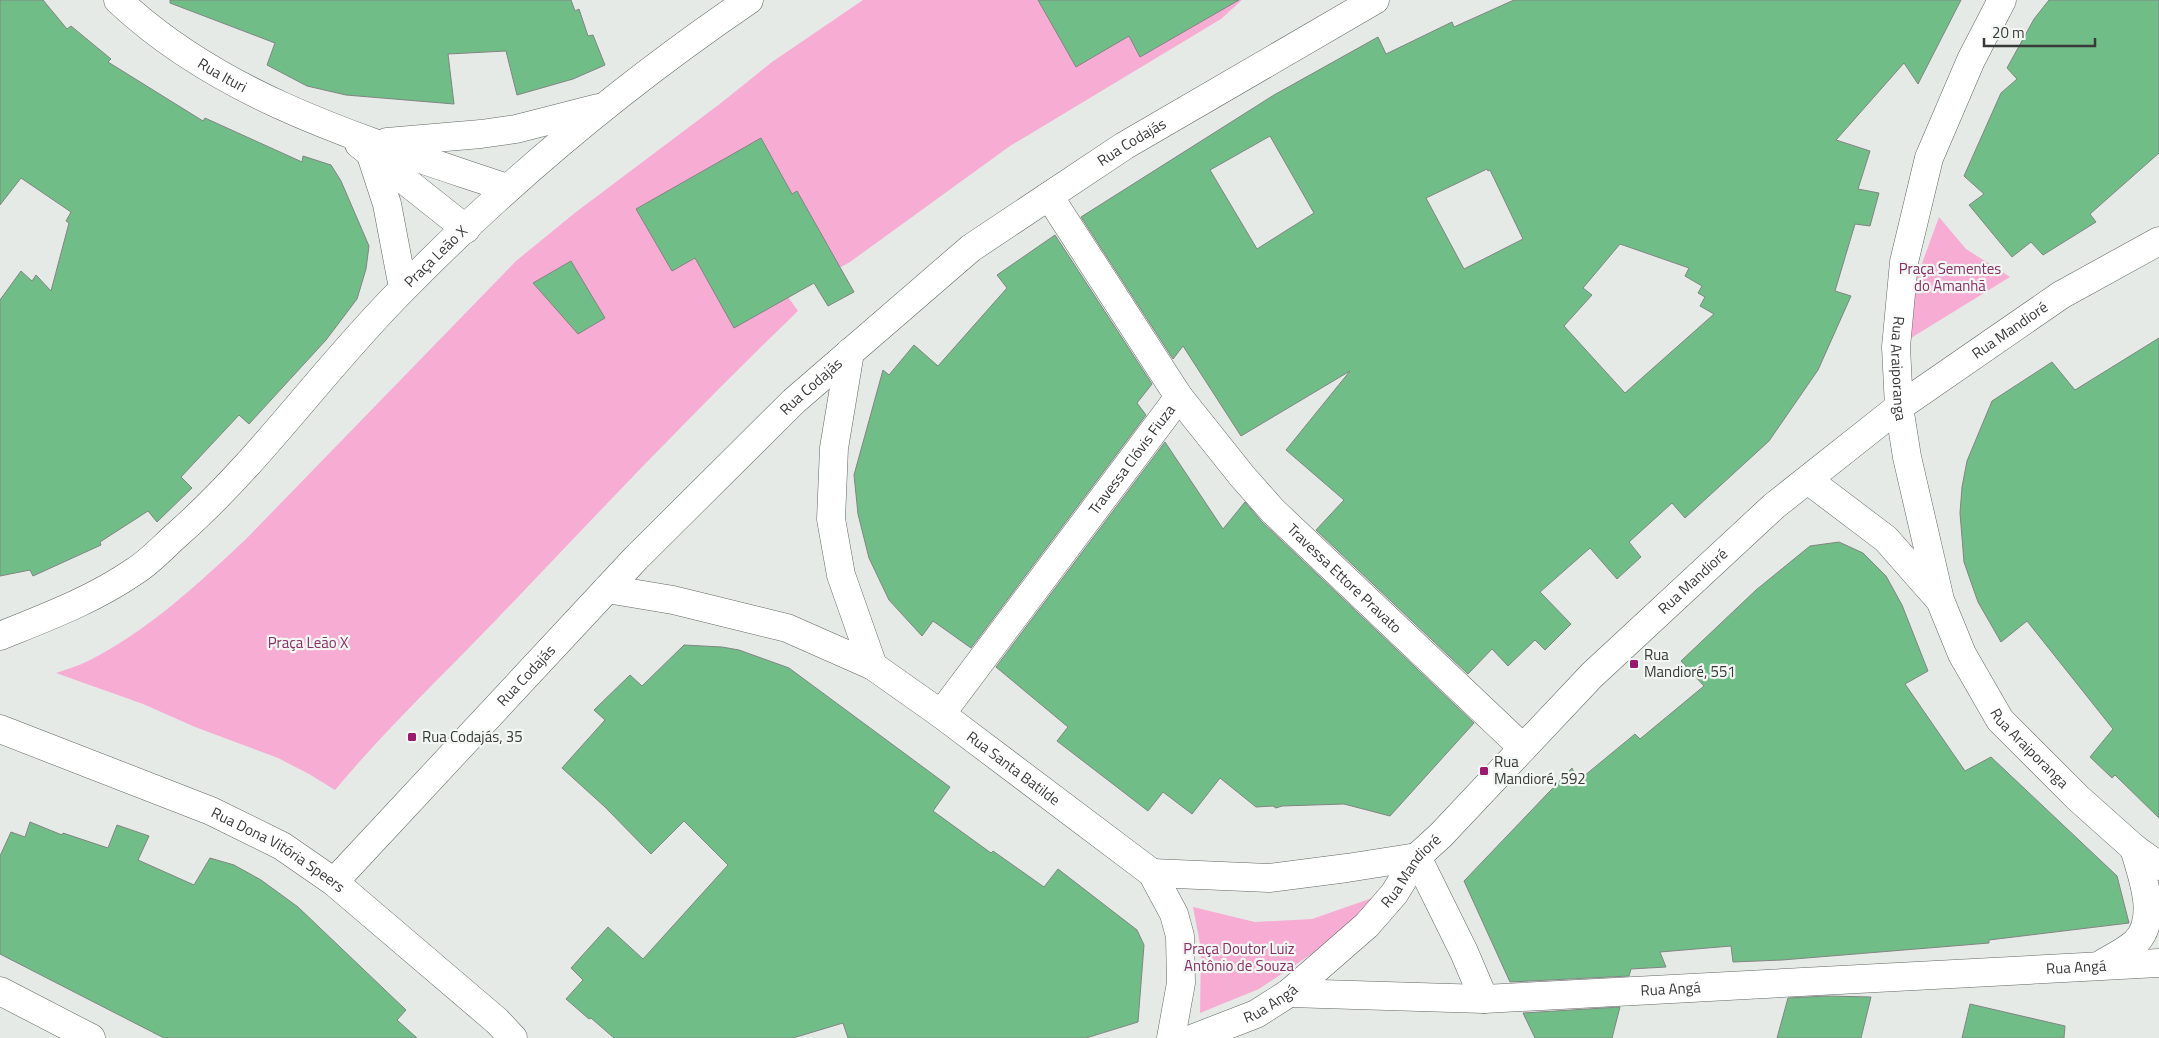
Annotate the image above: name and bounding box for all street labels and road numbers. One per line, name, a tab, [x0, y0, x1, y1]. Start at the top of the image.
street label: Rua Ituri	[193, 52, 251, 98]
street label: Rua Codajás	[1092, 112, 1170, 172]
street label: Praça Leão X	[399, 219, 473, 293]
street label: Rua Mandioré	[1967, 295, 2052, 364]
street label: Rua Araiporanga	[1885, 315, 1913, 423]
street label: Rua Codajás	[774, 352, 847, 420]
street label: Travessa Clóvis Fiuza	[1083, 399, 1181, 519]
street label: Travessa Ettore Pravato	[1282, 518, 1407, 638]
street label: Rua Mandioré	[1652, 543, 1733, 619]
street label: Rua Codajás	[491, 639, 561, 711]
street label: Rua Araiporanga	[1985, 704, 2075, 794]
street label: Rua Santa Batilde	[962, 725, 1065, 811]
street label: Rua Dona Vitória Speers	[207, 801, 351, 898]
street label: Rua Mandioré	[1375, 828, 1446, 913]
street label: Rua Angá	[2045, 954, 2107, 980]
street label: Rua Angá	[1640, 975, 1702, 1002]
street label: Rua Angá	[1240, 978, 1303, 1029]

